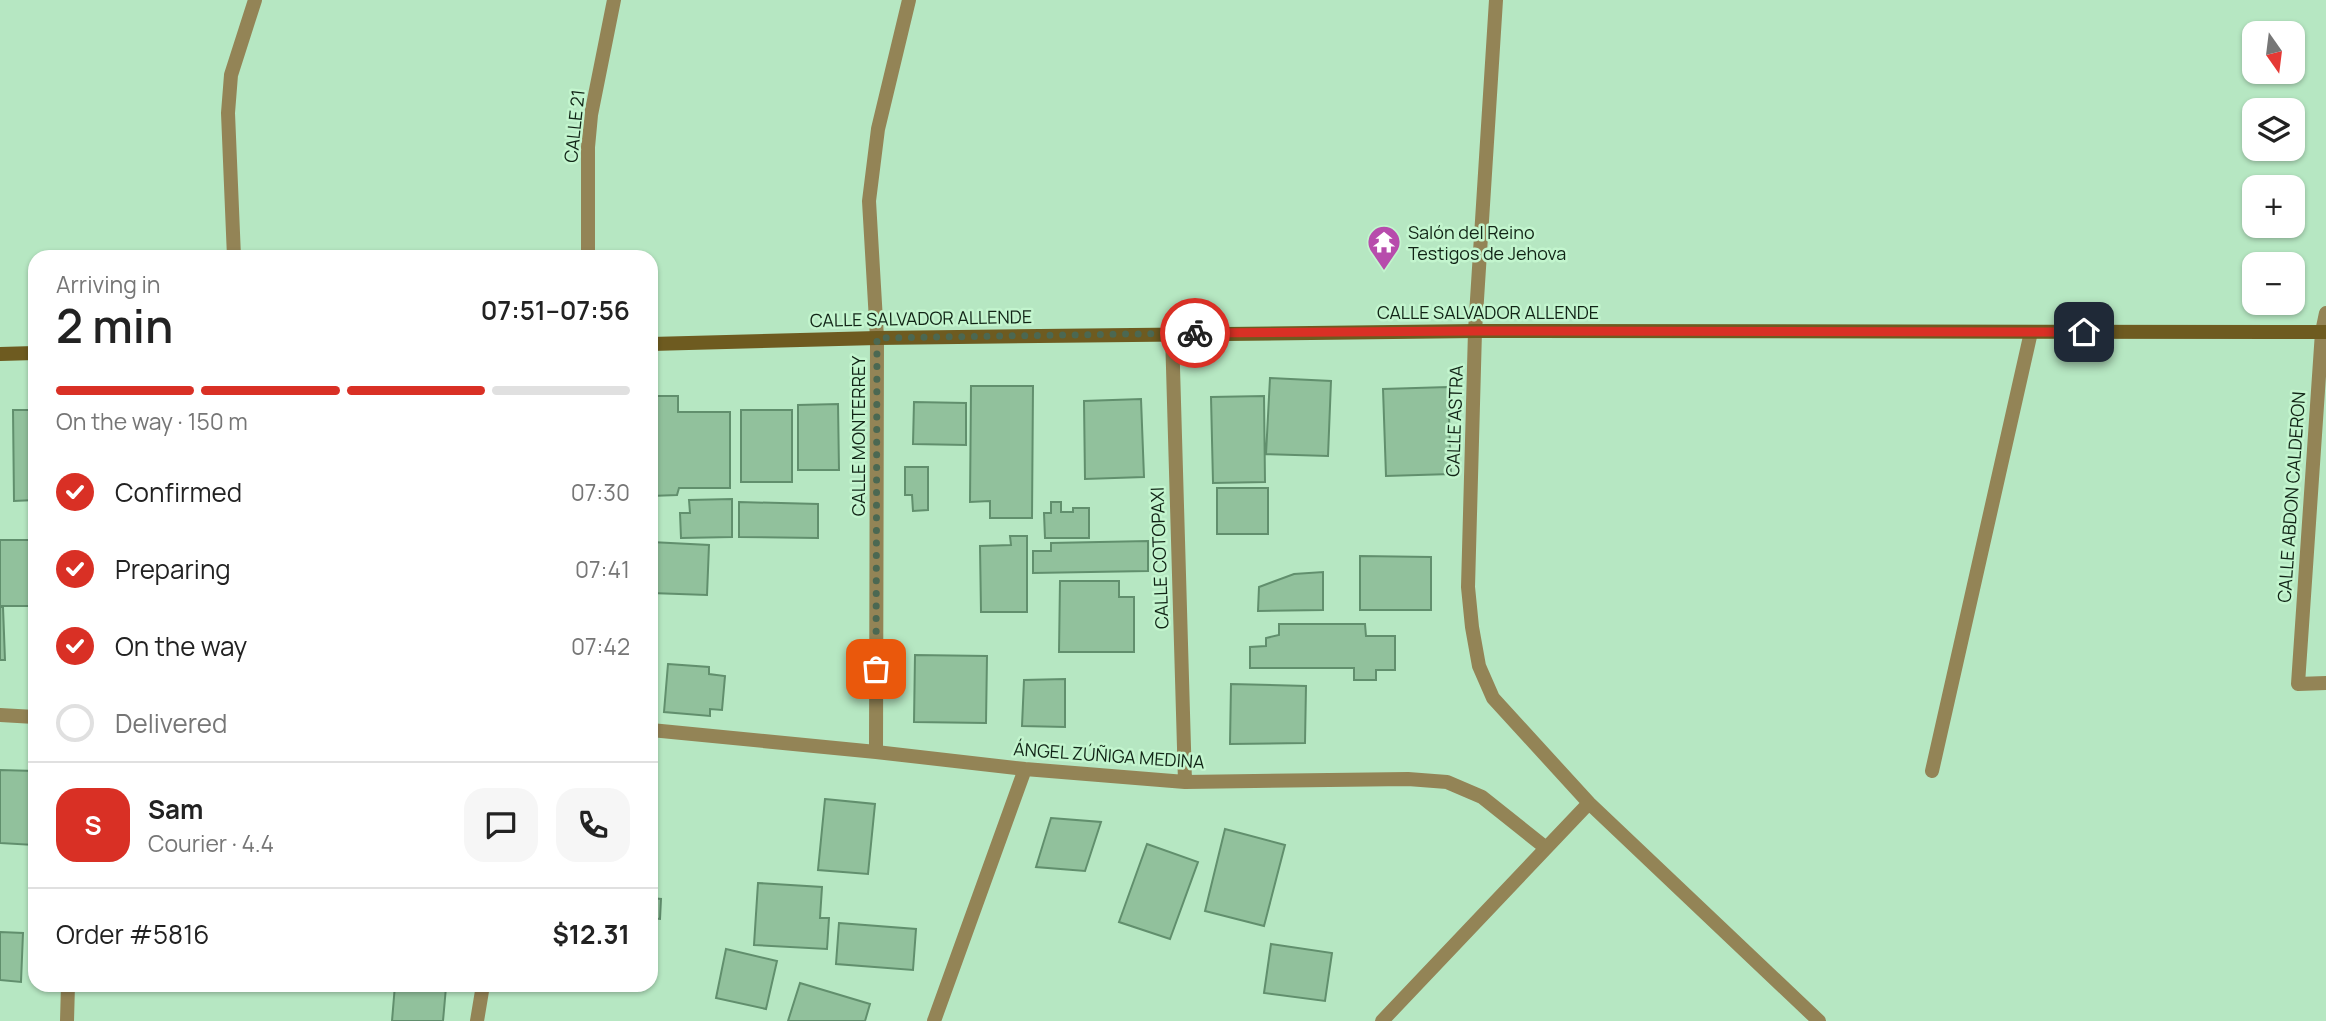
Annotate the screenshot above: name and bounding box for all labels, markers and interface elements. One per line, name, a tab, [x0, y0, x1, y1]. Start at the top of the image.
north arrow	[2242, 21, 2305, 84]
map controls	[2242, 21, 2305, 315]
street label: CALLE 21	[558, 88, 590, 164]
button: layers	[2242, 98, 2305, 161]
button: +	[2242, 175, 2305, 238]
place label: Salón del Reino Testigos de Jehova	[1408, 220, 1566, 265]
temple icon: Salón del Reino Testigos de Jehova	[1365, 223, 1403, 272]
button: −	[2242, 252, 2305, 315]
text: Arriving in	[56, 268, 161, 300]
text: 07:51–07:56	[481, 292, 630, 328]
text: 2 min	[56, 294, 173, 357]
courier	[1160, 298, 1230, 368]
street label: CALLE SALVADOR ALLENDE	[1377, 300, 1599, 324]
pin	[2054, 302, 2114, 362]
street label: CALLE SALVADOR ALLENDE	[810, 304, 1032, 332]
icon: home	[2065, 313, 2103, 351]
icon: bike	[1176, 314, 1214, 352]
street label: CALLE MONTERREY	[846, 355, 870, 516]
street label: CALLE ASTRA	[1440, 364, 1468, 477]
street label: CALLE ABDON CALDERON	[2272, 391, 2310, 603]
text: On the way · 150 m	[56, 405, 248, 437]
icon: check	[56, 473, 94, 511]
text: Confirmed	[115, 474, 242, 510]
text: 07:30	[571, 476, 630, 508]
street label: CALLE COTOPAXI	[1145, 487, 1173, 629]
icon: check	[56, 550, 94, 588]
text: Preparing	[115, 551, 231, 587]
text: 07:41	[575, 553, 630, 585]
icon: check	[56, 627, 94, 665]
text: On the way	[115, 628, 247, 664]
text: 07:42	[571, 630, 630, 662]
pin	[846, 639, 906, 699]
icon: bag	[857, 650, 895, 688]
text: Delivered	[115, 705, 227, 741]
street label: ÁNGEL ZÚÑIGA MEDINA	[1013, 736, 1206, 774]
button: chat	[464, 788, 538, 862]
button: phone	[556, 788, 630, 862]
text: Sam	[148, 791, 203, 827]
text: S	[84, 807, 102, 843]
text: Courier · 4.4	[148, 827, 274, 859]
text: Order #5816	[56, 916, 209, 952]
text: $12.31	[552, 916, 630, 952]

